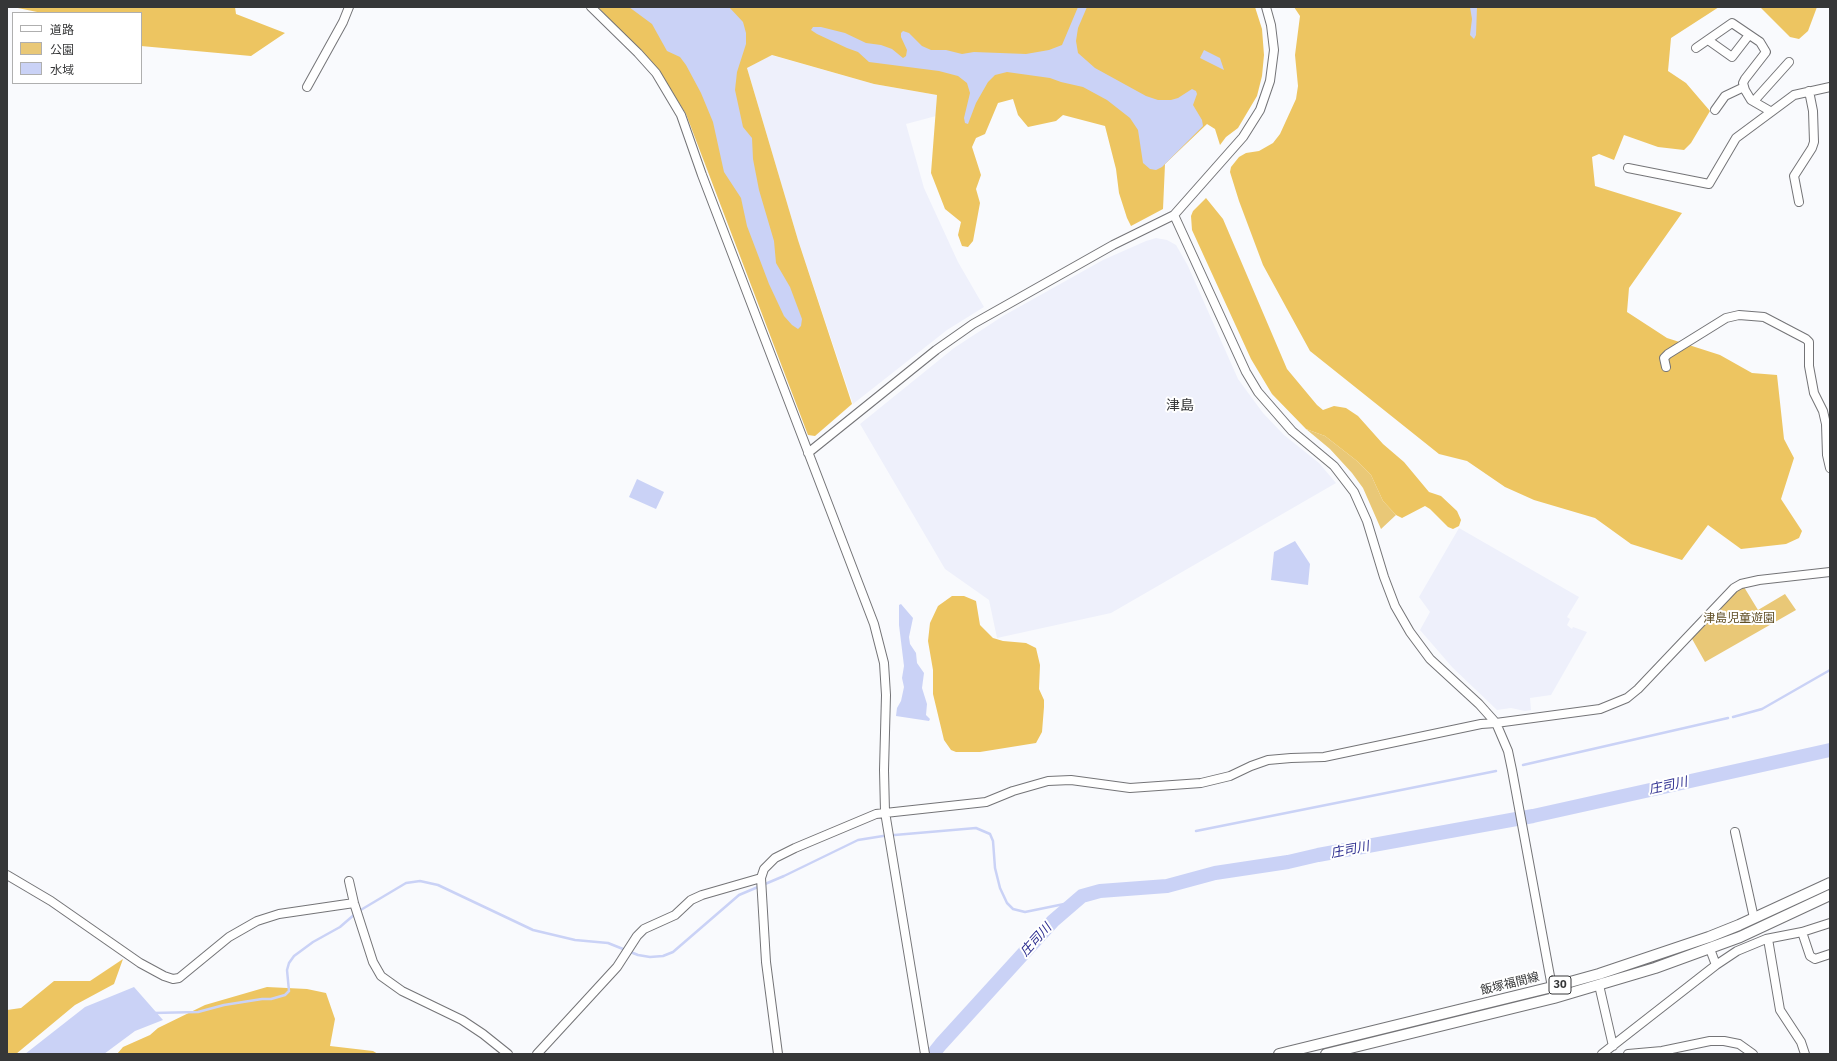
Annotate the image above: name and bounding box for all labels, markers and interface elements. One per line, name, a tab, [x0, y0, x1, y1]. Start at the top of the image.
legend	[12, 12, 142, 84]
text: 道路	[50, 22, 74, 37]
text: 公園	[50, 42, 74, 57]
text: 水域	[50, 62, 74, 77]
district label: 津島	[1166, 398, 1194, 414]
park label: 津島児童遊園	[1703, 612, 1775, 626]
water label: 庄司川	[1647, 774, 1689, 798]
water label: 庄司川	[1329, 839, 1371, 861]
water label: 庄司川	[1017, 920, 1055, 960]
street label: 飯塚福間線	[1479, 970, 1541, 998]
road number: 30	[1549, 976, 1571, 994]

